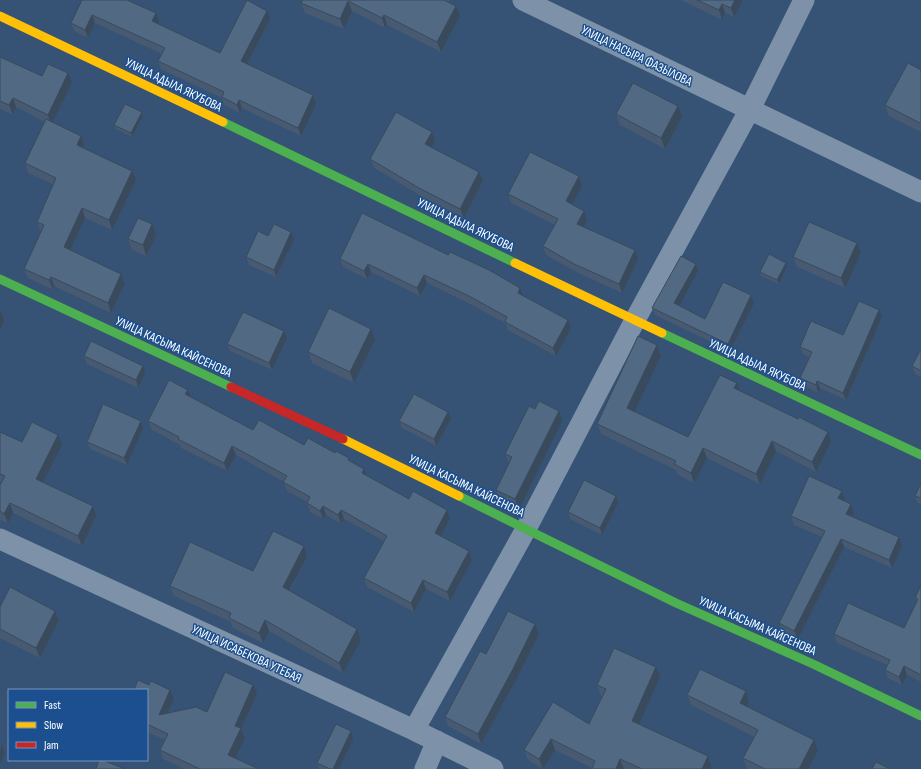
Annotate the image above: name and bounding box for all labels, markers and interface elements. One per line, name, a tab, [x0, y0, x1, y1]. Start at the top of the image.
street label: УЛИЦА НАСЫРА ФАЗЫЛОВА	[578, 22, 695, 90]
street label: УЛИЦА АДЫЛА ЯКУБОВА	[123, 55, 225, 115]
street label: УЛИЦА АДЫЛА ЯКУБОВА	[415, 195, 517, 255]
street label: УЛИЦА КАСЫМА КАЙСЕНОВА	[113, 313, 235, 381]
street label: УЛИЦА АДЫЛА ЯКУБОВА	[706, 335, 809, 395]
street label: УЛИЦА КАСЫМА КАЙСЕНОВА	[406, 451, 527, 521]
street label: УЛИЦА КАСЫМА КАЙСЕНОВА	[696, 593, 819, 659]
street label: УЛИЦА ИСАБЕКОВА УТЕБАЯ	[189, 621, 304, 686]
legend	[8, 689, 148, 761]
text: Fast	[44, 698, 61, 713]
text: Slow	[44, 718, 63, 733]
text: Jam	[43, 738, 59, 753]

